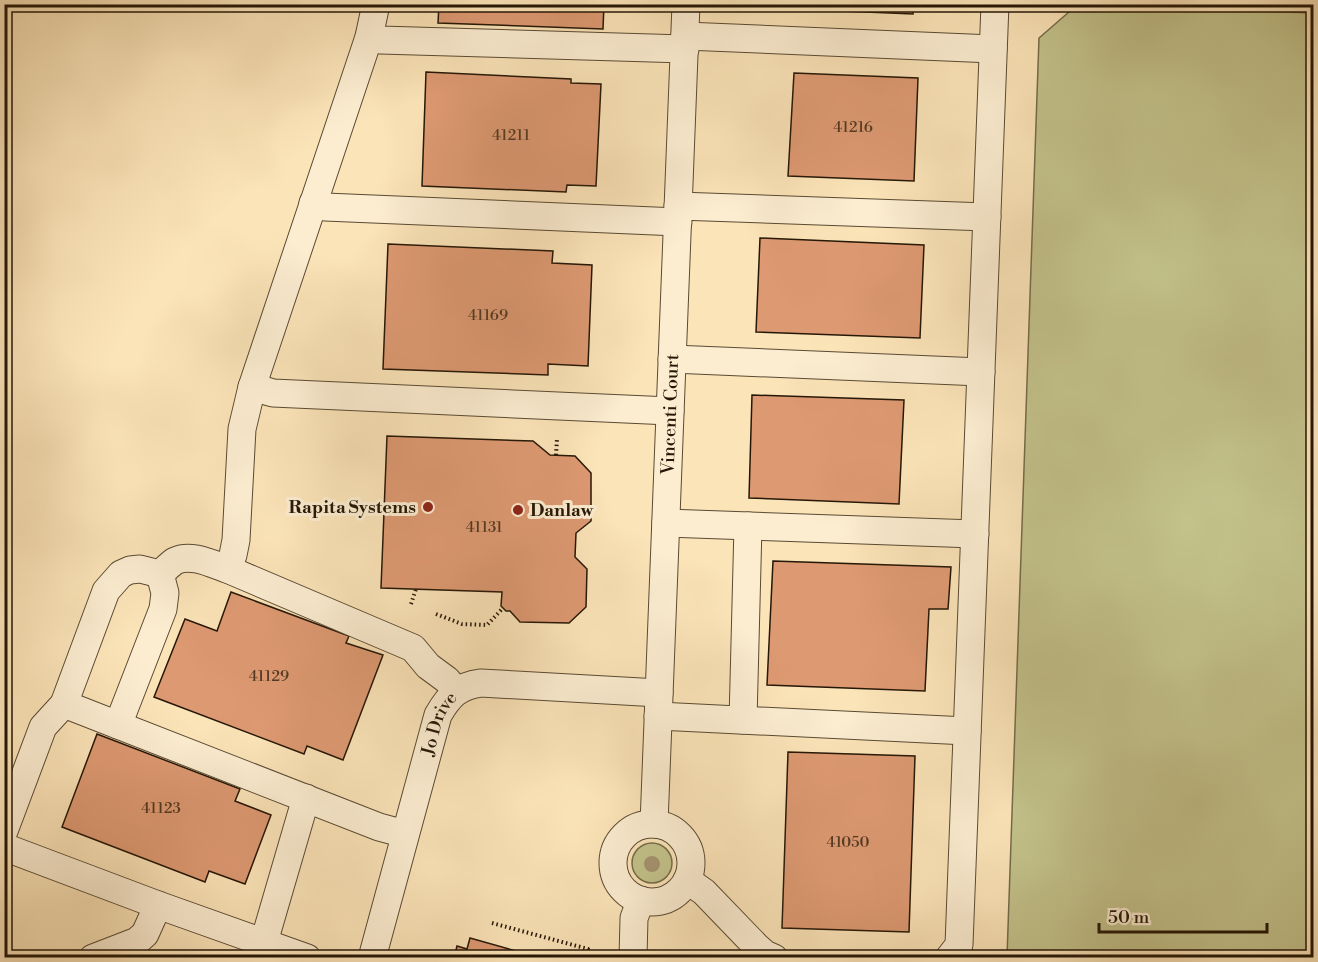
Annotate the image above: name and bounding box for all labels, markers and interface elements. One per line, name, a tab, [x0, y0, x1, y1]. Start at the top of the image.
house number: 41216	[833, 118, 873, 137]
house number: 41211	[492, 126, 530, 145]
house number: 41169	[468, 306, 508, 325]
street label: Vincenti Court	[656, 353, 684, 476]
place label: Rapita Systems	[288, 496, 416, 519]
place label: Danlaw	[530, 499, 594, 522]
marker: Rapita Systems	[421, 500, 435, 514]
marker: Danlaw	[511, 503, 525, 517]
house number: 41131	[466, 518, 503, 537]
house number: 41129	[249, 667, 289, 686]
street label: Jo Drive	[416, 686, 462, 759]
house number: 41123	[141, 799, 181, 818]
house number: 41050	[826, 833, 870, 852]
scale bar	[1099, 896, 1267, 934]
text: 50 m	[1108, 906, 1150, 929]

